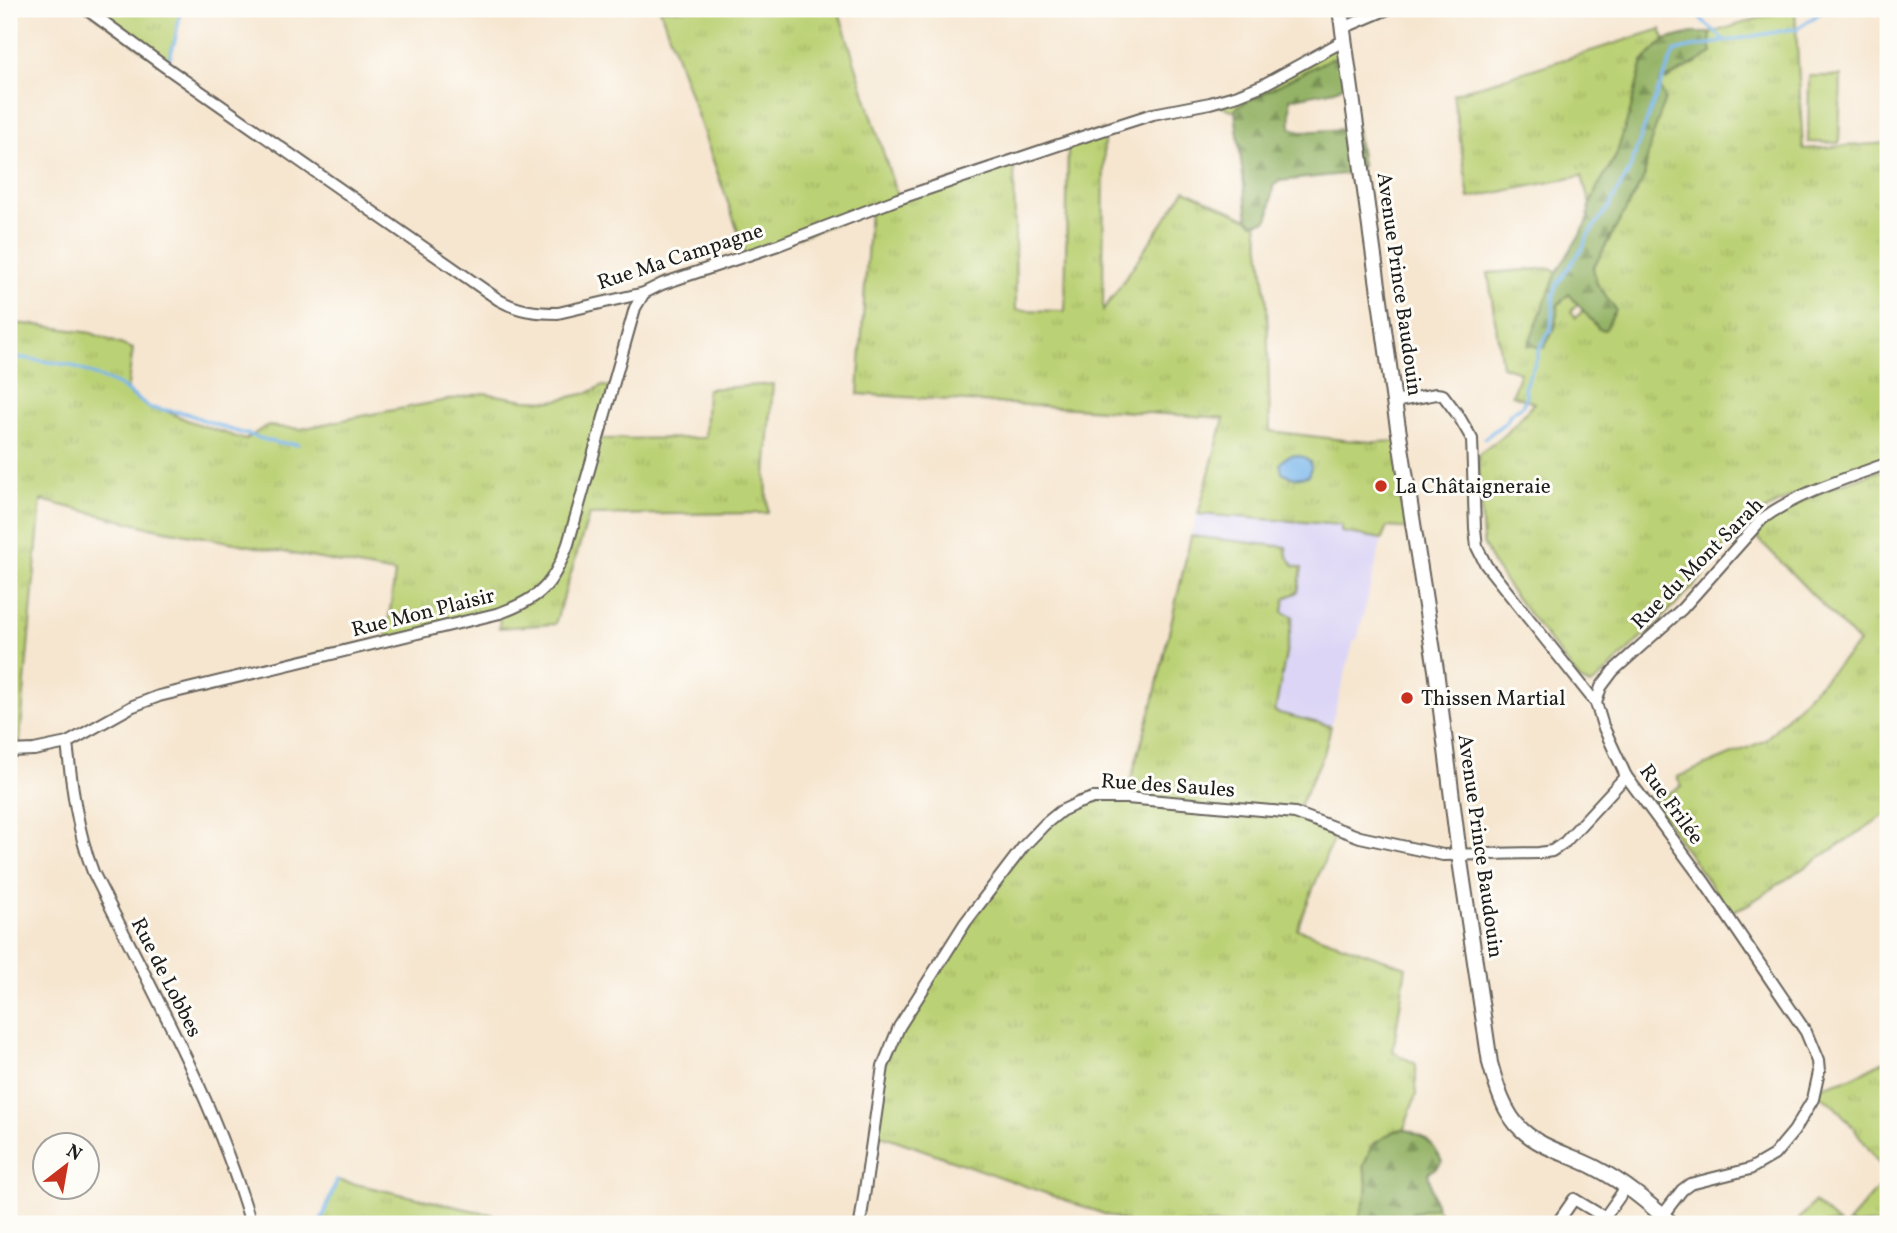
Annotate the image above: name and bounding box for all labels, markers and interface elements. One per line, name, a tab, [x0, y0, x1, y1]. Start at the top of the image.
street label: Avenue Prince Baudouin	[1368, 171, 1429, 398]
street label: Rue Ma Campagne	[594, 217, 767, 298]
place label: La Châtaigneraie	[1395, 473, 1551, 502]
marker: La Châtaigneraie	[1373, 478, 1389, 494]
street label: Rue du Mont Sarah	[1625, 491, 1771, 637]
street label: Rue Mon Plaisir	[349, 582, 498, 645]
place label: Thissen Martial	[1421, 685, 1566, 714]
marker: Thissen Martial	[1399, 690, 1415, 706]
street label: Avenue Prince Baudouin	[1449, 733, 1510, 960]
street label: Rue Frilée	[1632, 759, 1710, 851]
street label: Rue des Saules	[1100, 767, 1236, 806]
street label: Rue de Lobbes	[123, 913, 208, 1043]
north arrow	[32, 1132, 102, 1202]
text: N	[61, 1138, 87, 1168]

